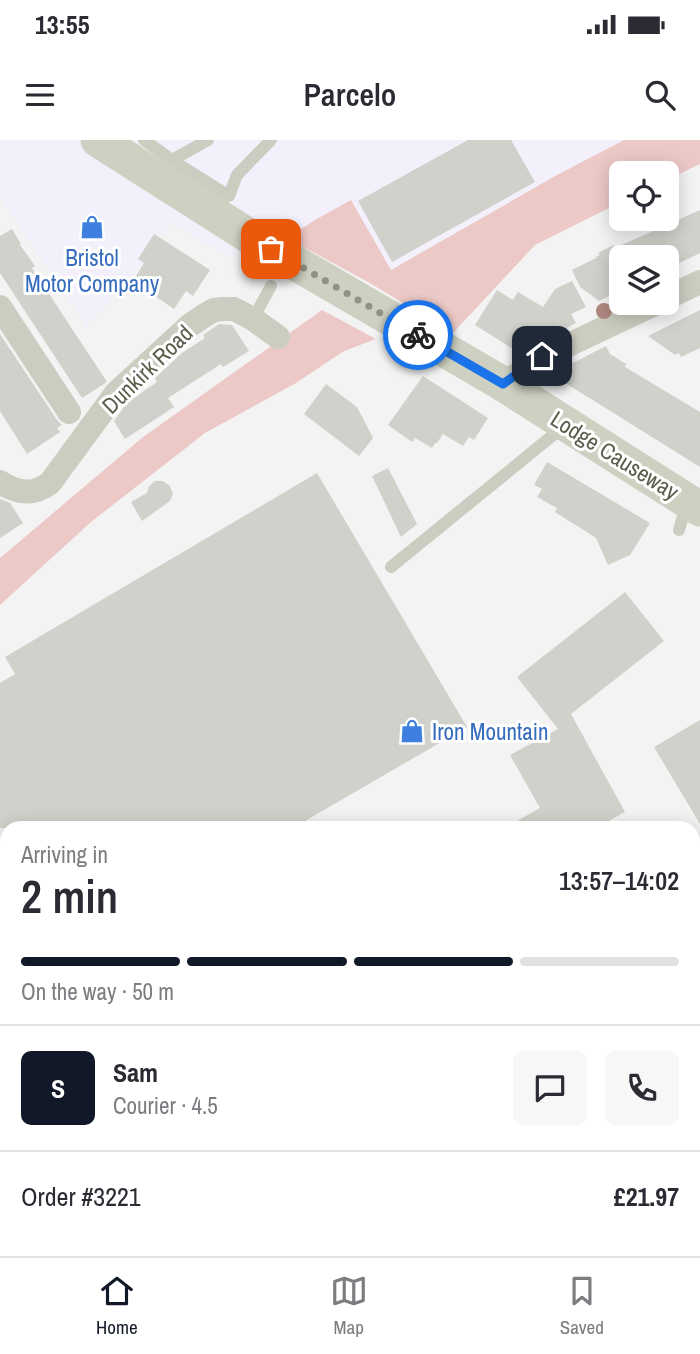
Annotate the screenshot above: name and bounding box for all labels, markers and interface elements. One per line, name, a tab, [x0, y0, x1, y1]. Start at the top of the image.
text: 13:55	[35, 7, 90, 42]
text: Parcelo	[304, 73, 396, 116]
icon: menu	[21, 76, 59, 114]
icon: search	[641, 76, 679, 114]
map controls	[609, 161, 679, 315]
button: locate	[609, 161, 679, 231]
shop icon: Bristol Motor Company	[78, 213, 106, 241]
pin	[241, 219, 301, 279]
icon: bag	[252, 230, 290, 268]
place label: Bristol Motor Company	[25, 242, 160, 299]
button: layers	[609, 245, 679, 315]
courier	[383, 300, 453, 370]
icon: bike	[399, 316, 437, 354]
street label: Dunkirk Road	[95, 318, 199, 420]
pin	[512, 326, 572, 386]
icon: home	[523, 337, 561, 375]
street label: Lodge Causeway	[545, 403, 685, 507]
place label: Iron Mountain	[432, 716, 548, 747]
shop icon: Iron Mountain	[398, 717, 426, 745]
text: Arriving in	[21, 839, 108, 870]
text: 13:57–14:02	[559, 863, 679, 898]
text: 2 min	[21, 865, 118, 927]
text: On the way · 50 m	[21, 976, 174, 1007]
button: chat	[513, 1051, 587, 1125]
button: phone	[605, 1051, 679, 1125]
text: Sam	[113, 1055, 158, 1090]
text: S	[51, 1071, 65, 1106]
text: Courier · 4.5	[113, 1090, 218, 1121]
text: Order #3221	[21, 1179, 141, 1214]
text: £21.97	[614, 1179, 679, 1214]
tab: Home	[96, 1272, 138, 1340]
tab: Map	[330, 1272, 368, 1340]
tab: Saved	[560, 1272, 604, 1340]

